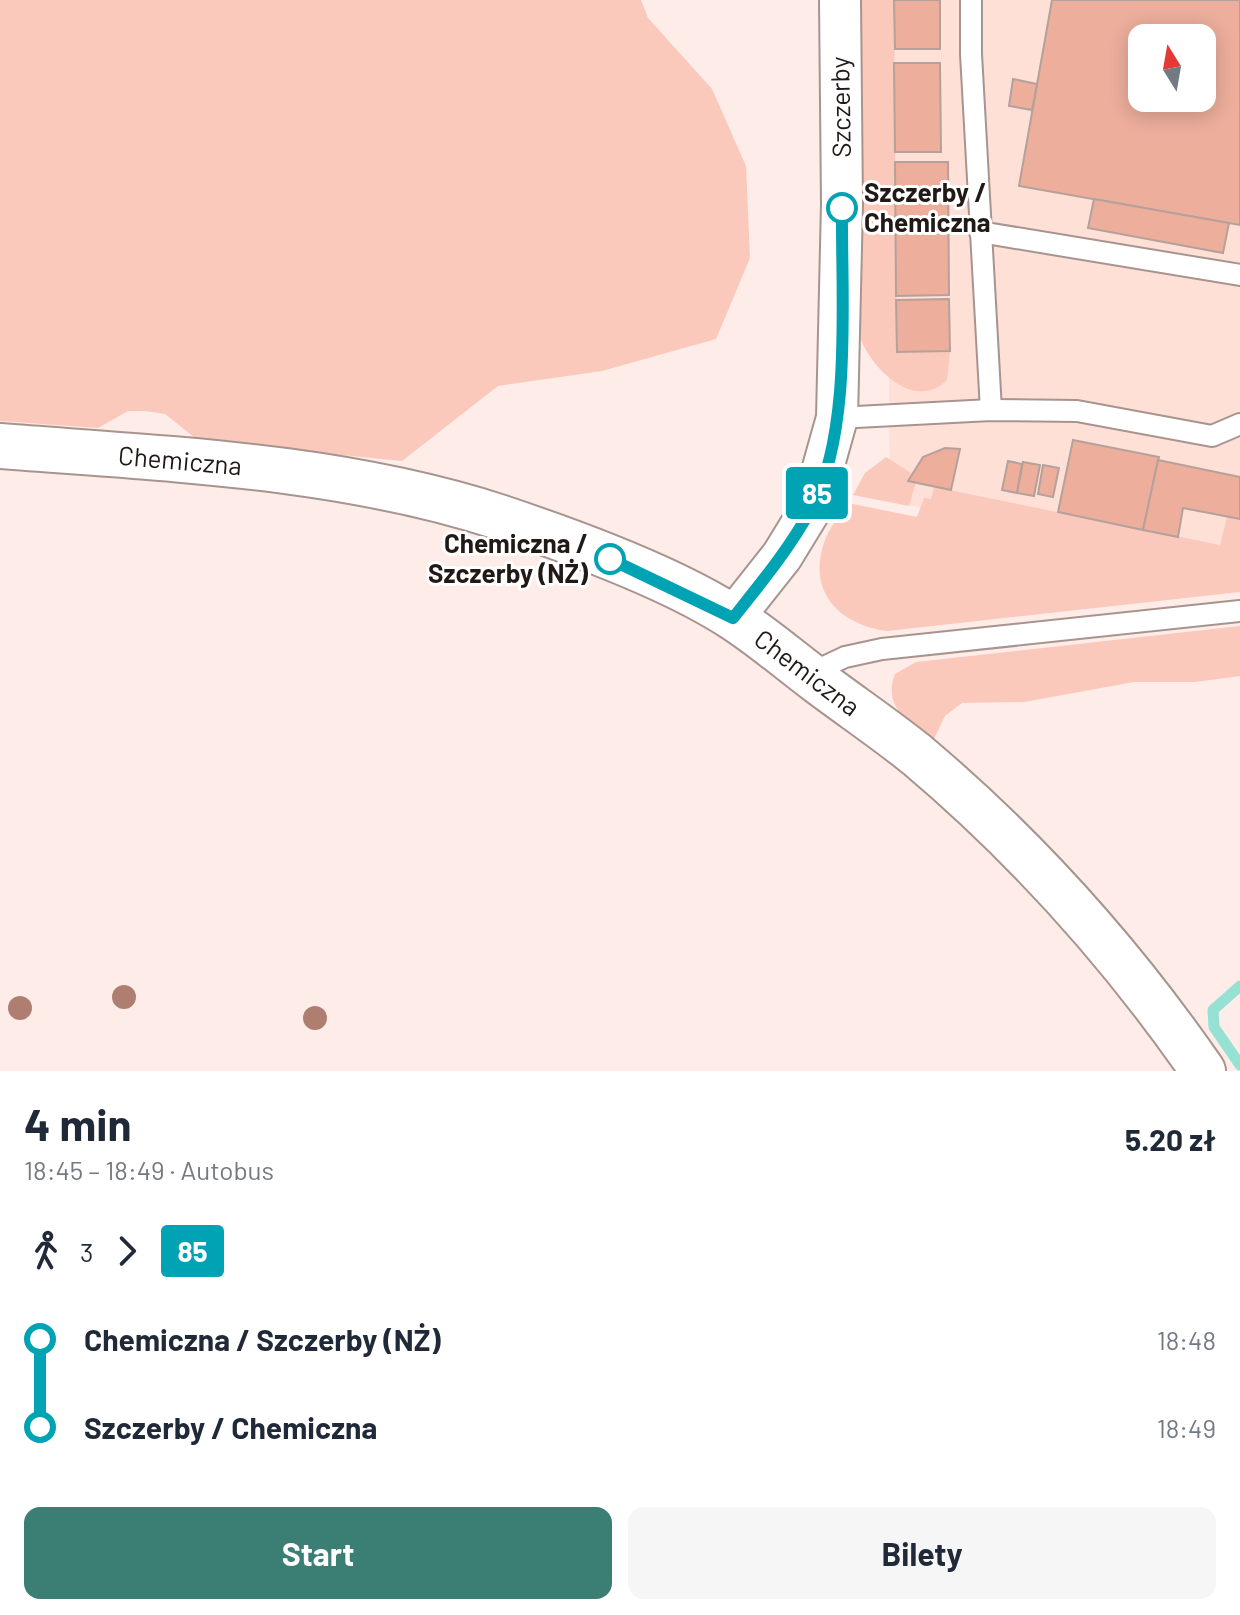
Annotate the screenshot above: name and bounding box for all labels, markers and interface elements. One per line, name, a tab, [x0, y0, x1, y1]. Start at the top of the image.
north arrow	[1128, 24, 1216, 112]
map controls	[1128, 24, 1216, 112]
street label: Szczerby	[823, 56, 856, 158]
place label: Szczerby / Chemiczna	[864, 176, 991, 237]
marker: Szczerby / Chemiczna	[827, 193, 857, 223]
street label: Chemiczna	[117, 439, 243, 480]
line badge: 85	[781, 467, 853, 519]
text: 85	[802, 476, 832, 510]
place label: Chemiczna / Szczerby (NŻ)	[428, 527, 589, 588]
marker: Chemiczna / Szczerby (NŻ)	[595, 544, 625, 574]
street label: Chemiczna	[749, 622, 867, 722]
text: 4 min	[24, 1097, 131, 1150]
text: 5.20 zł	[1125, 1121, 1216, 1157]
text: 18:45 – 18:49 · Autobus	[24, 1154, 274, 1185]
icon: walk	[24, 1229, 68, 1273]
icon: forward	[105, 1229, 149, 1273]
text: 85	[177, 1234, 208, 1268]
text: 3	[80, 1236, 93, 1267]
text: Chemiczna / Szczerby (NŻ)	[84, 1321, 441, 1357]
text: 18:48	[1157, 1324, 1216, 1355]
text: Szczerby / Chemiczna	[84, 1409, 377, 1445]
text: 18:49	[1157, 1412, 1216, 1443]
button: Start	[24, 1507, 612, 1599]
button: Bilety	[628, 1507, 1216, 1599]

